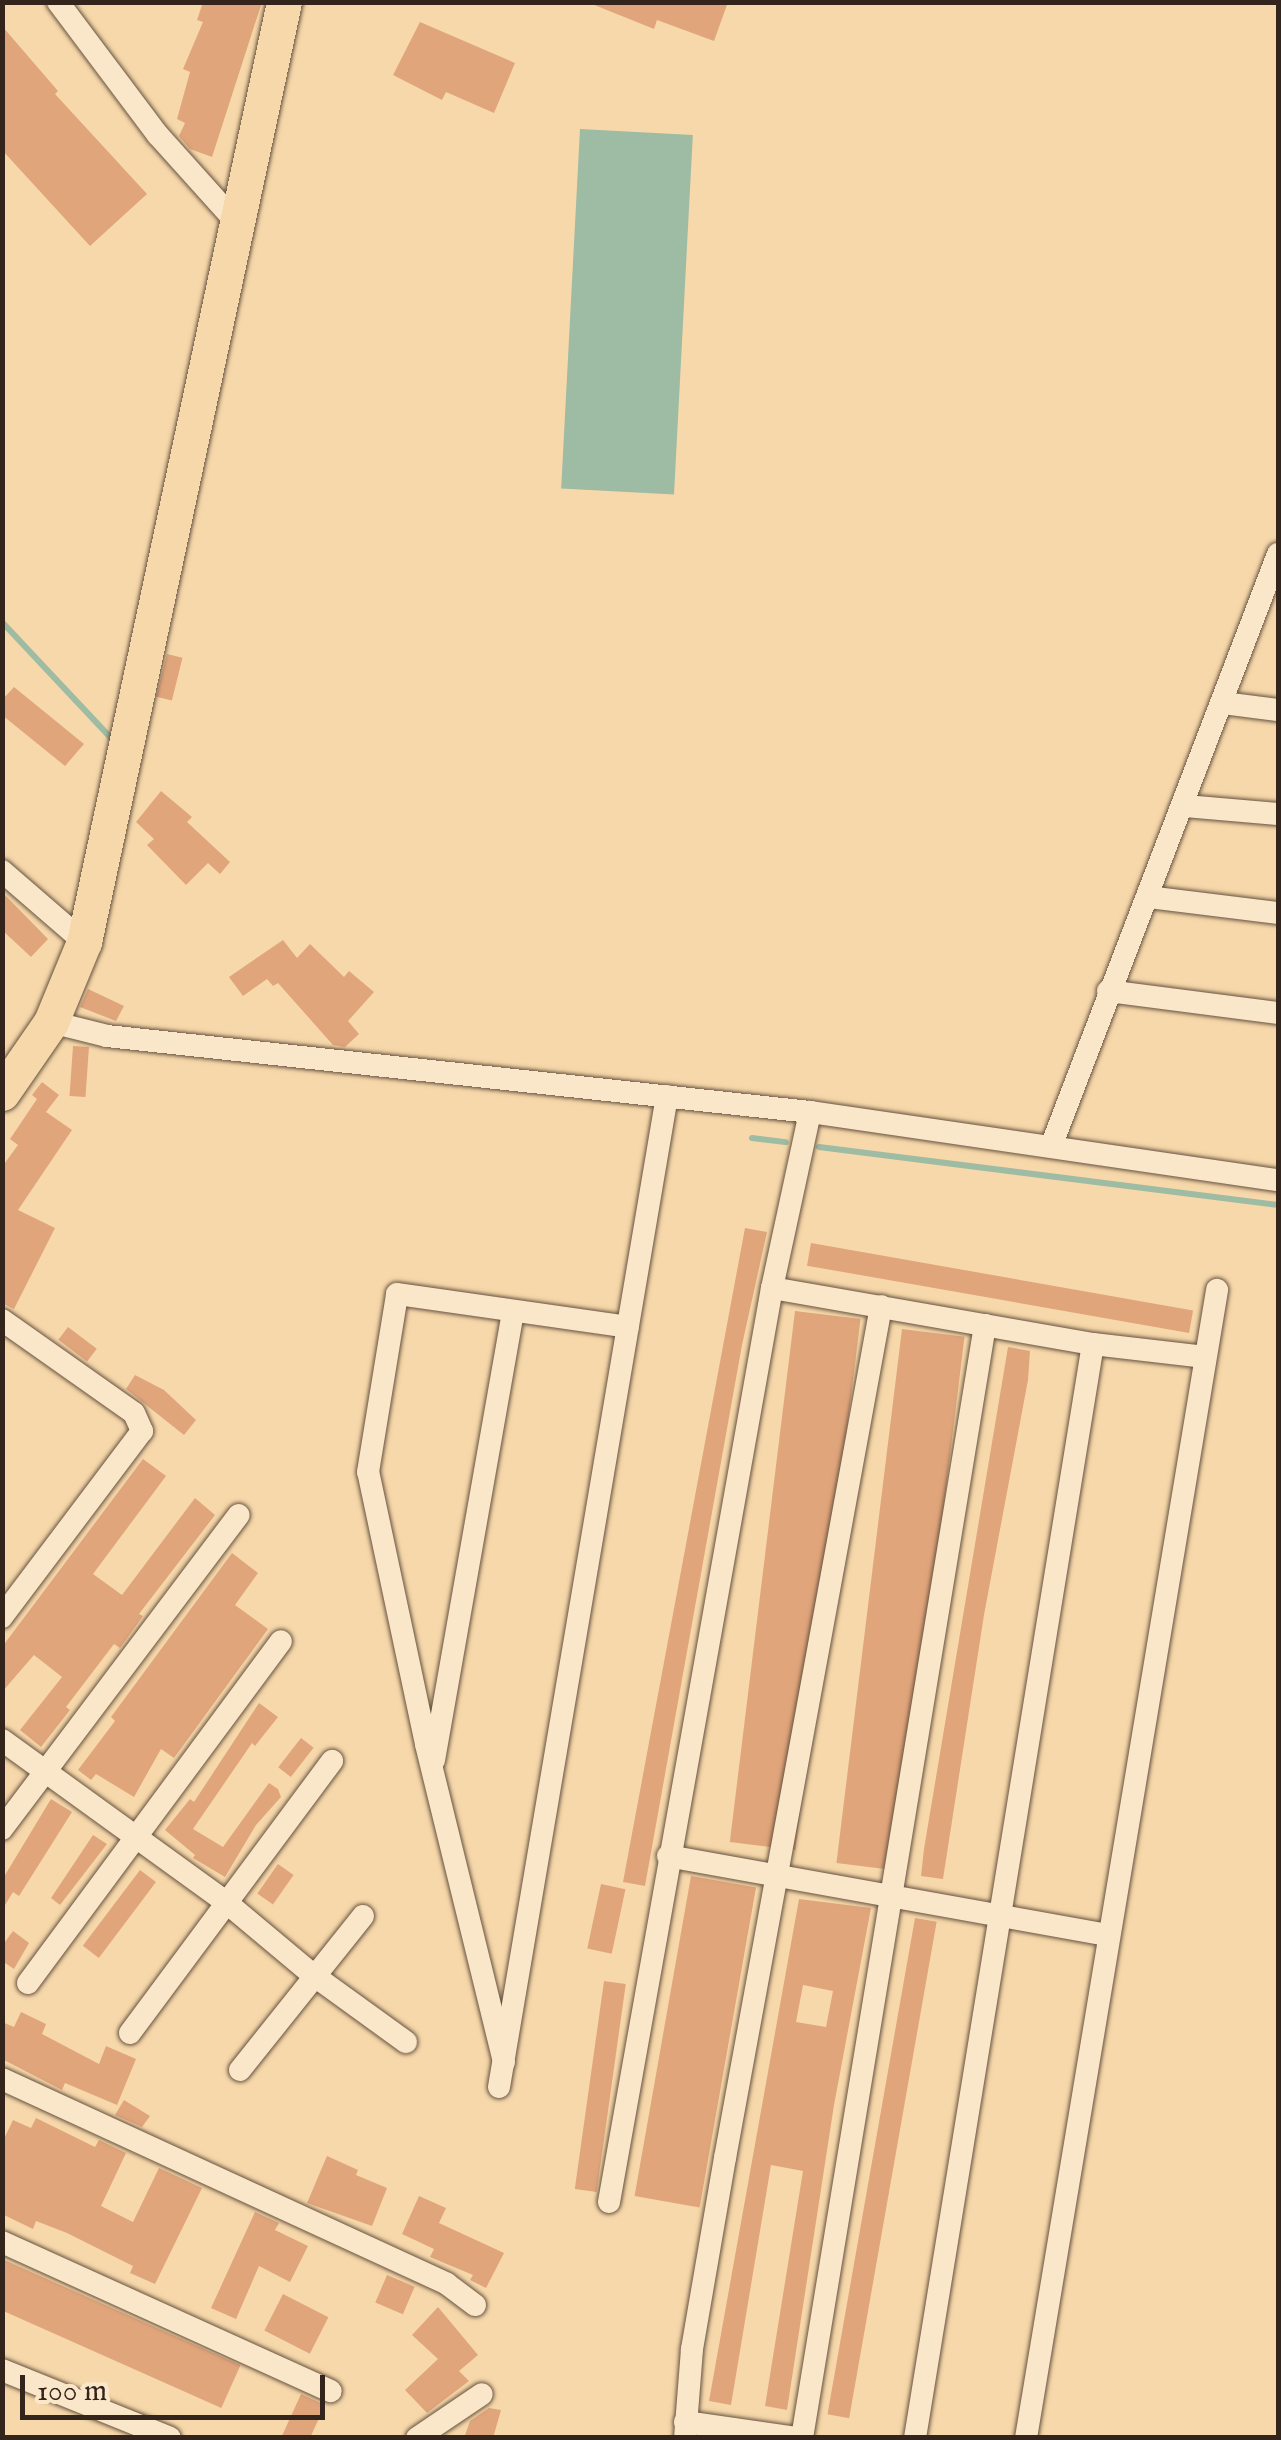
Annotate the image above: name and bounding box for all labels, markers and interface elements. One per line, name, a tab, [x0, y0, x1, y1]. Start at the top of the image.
scale bar	[25, 2355, 330, 2417]
text: 100 m	[37, 2373, 107, 2411]

